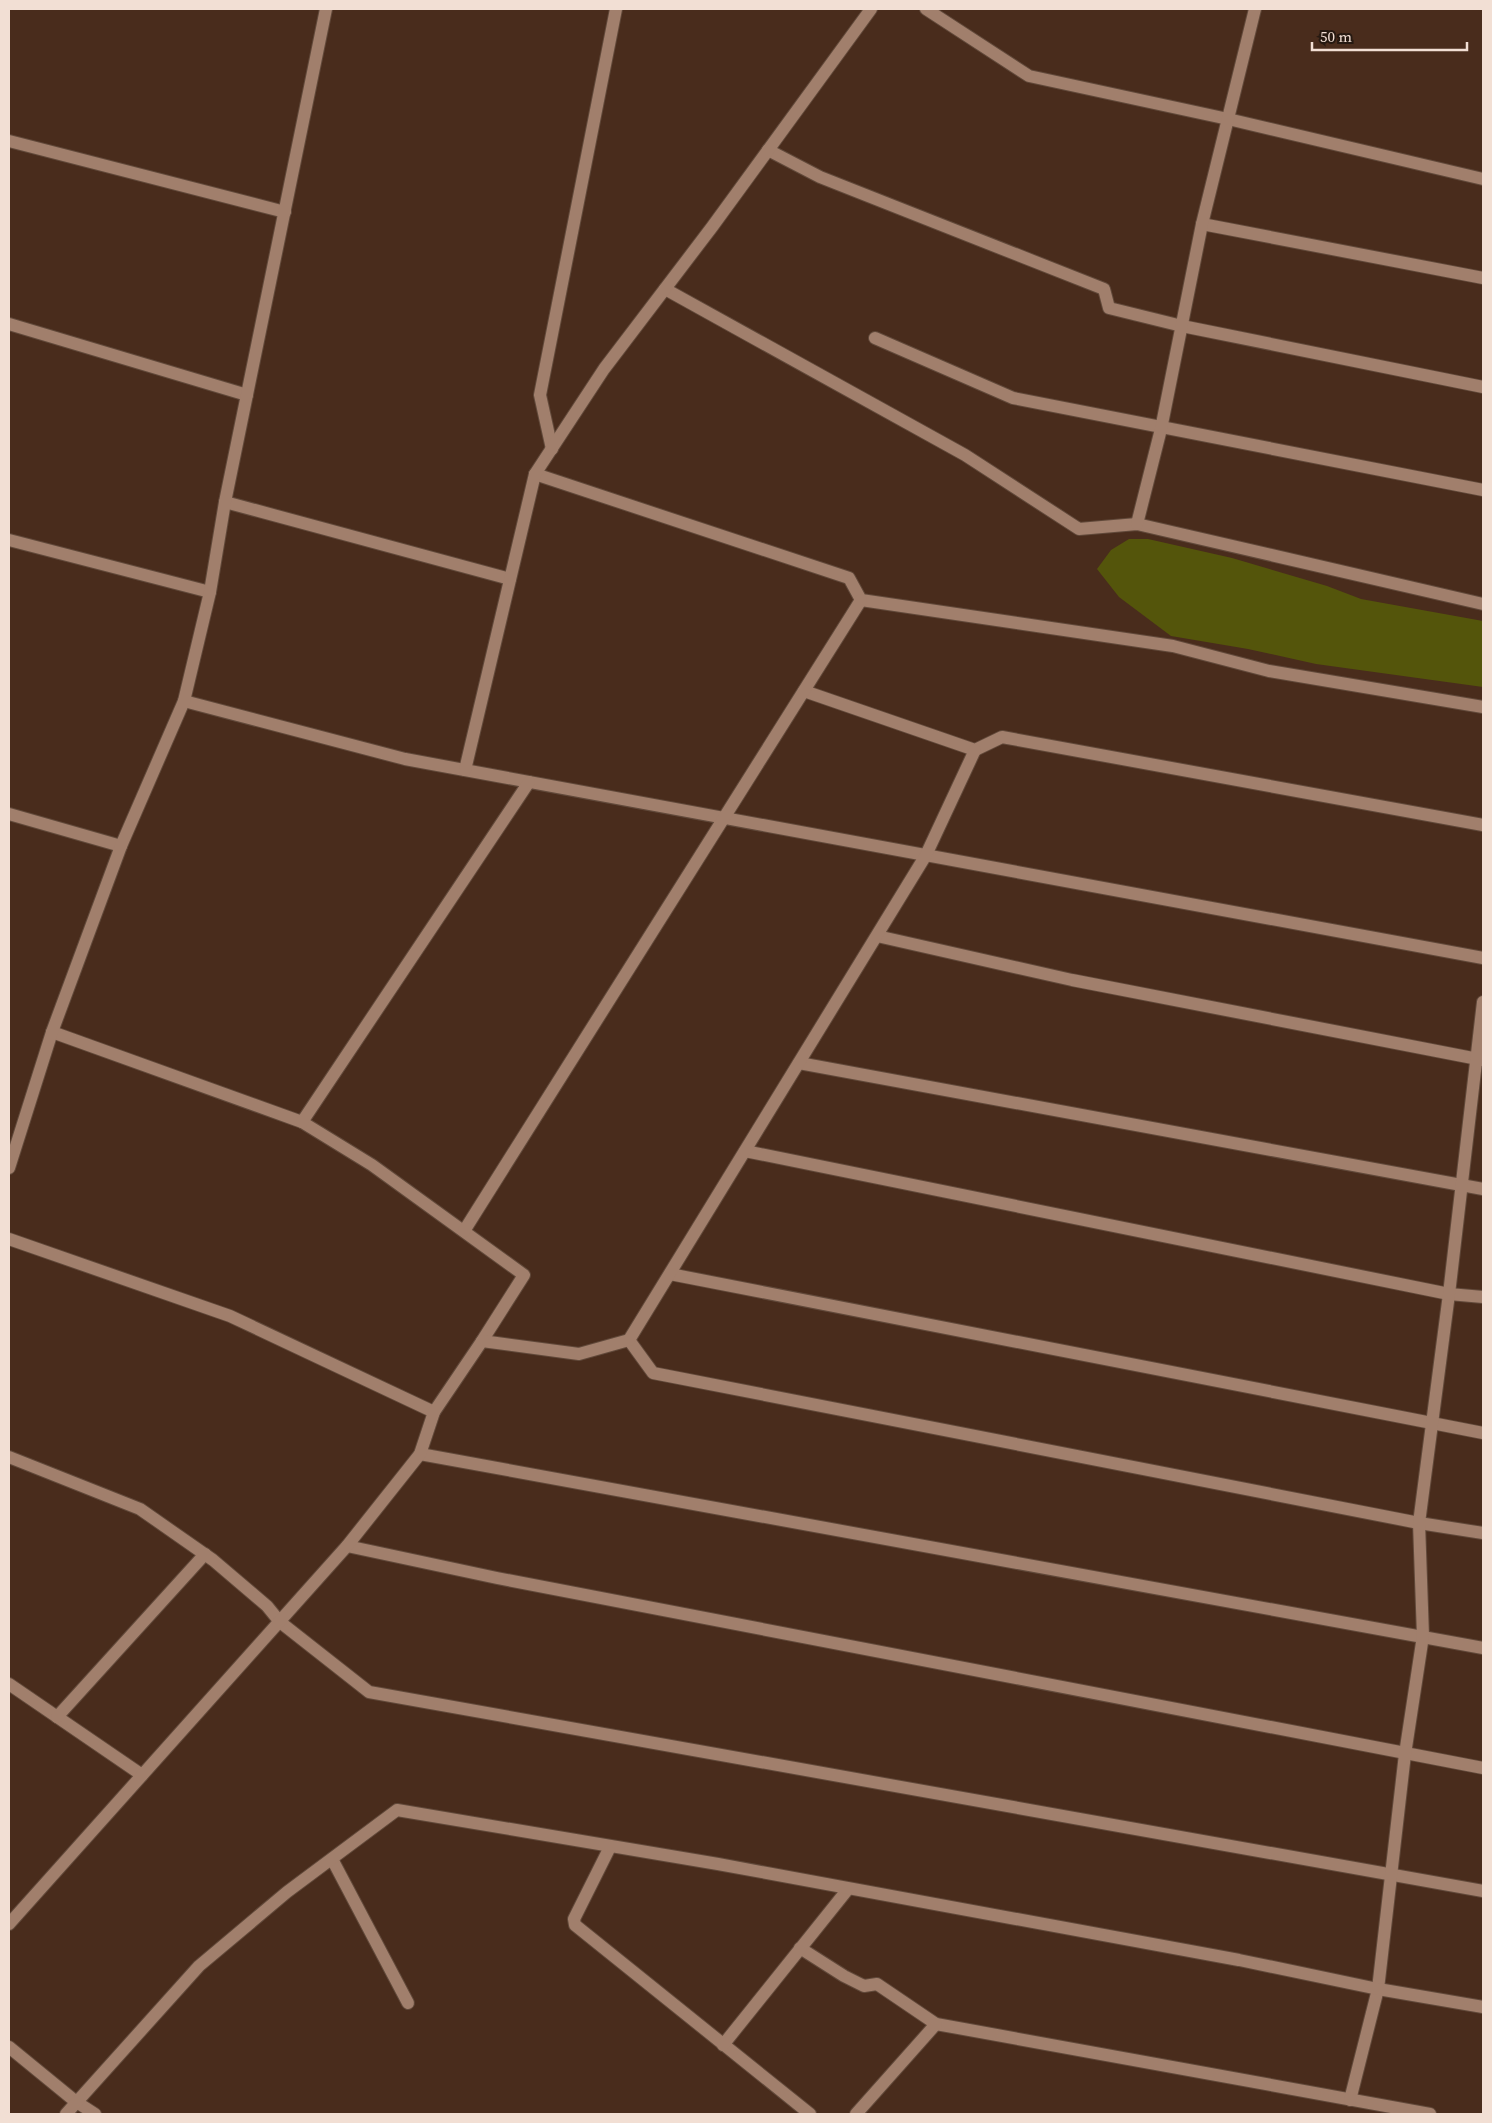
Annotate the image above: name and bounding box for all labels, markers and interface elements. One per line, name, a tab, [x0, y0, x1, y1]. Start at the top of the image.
scale bar	[1312, 20, 1467, 52]
text: 50 m	[1320, 26, 1352, 47]

